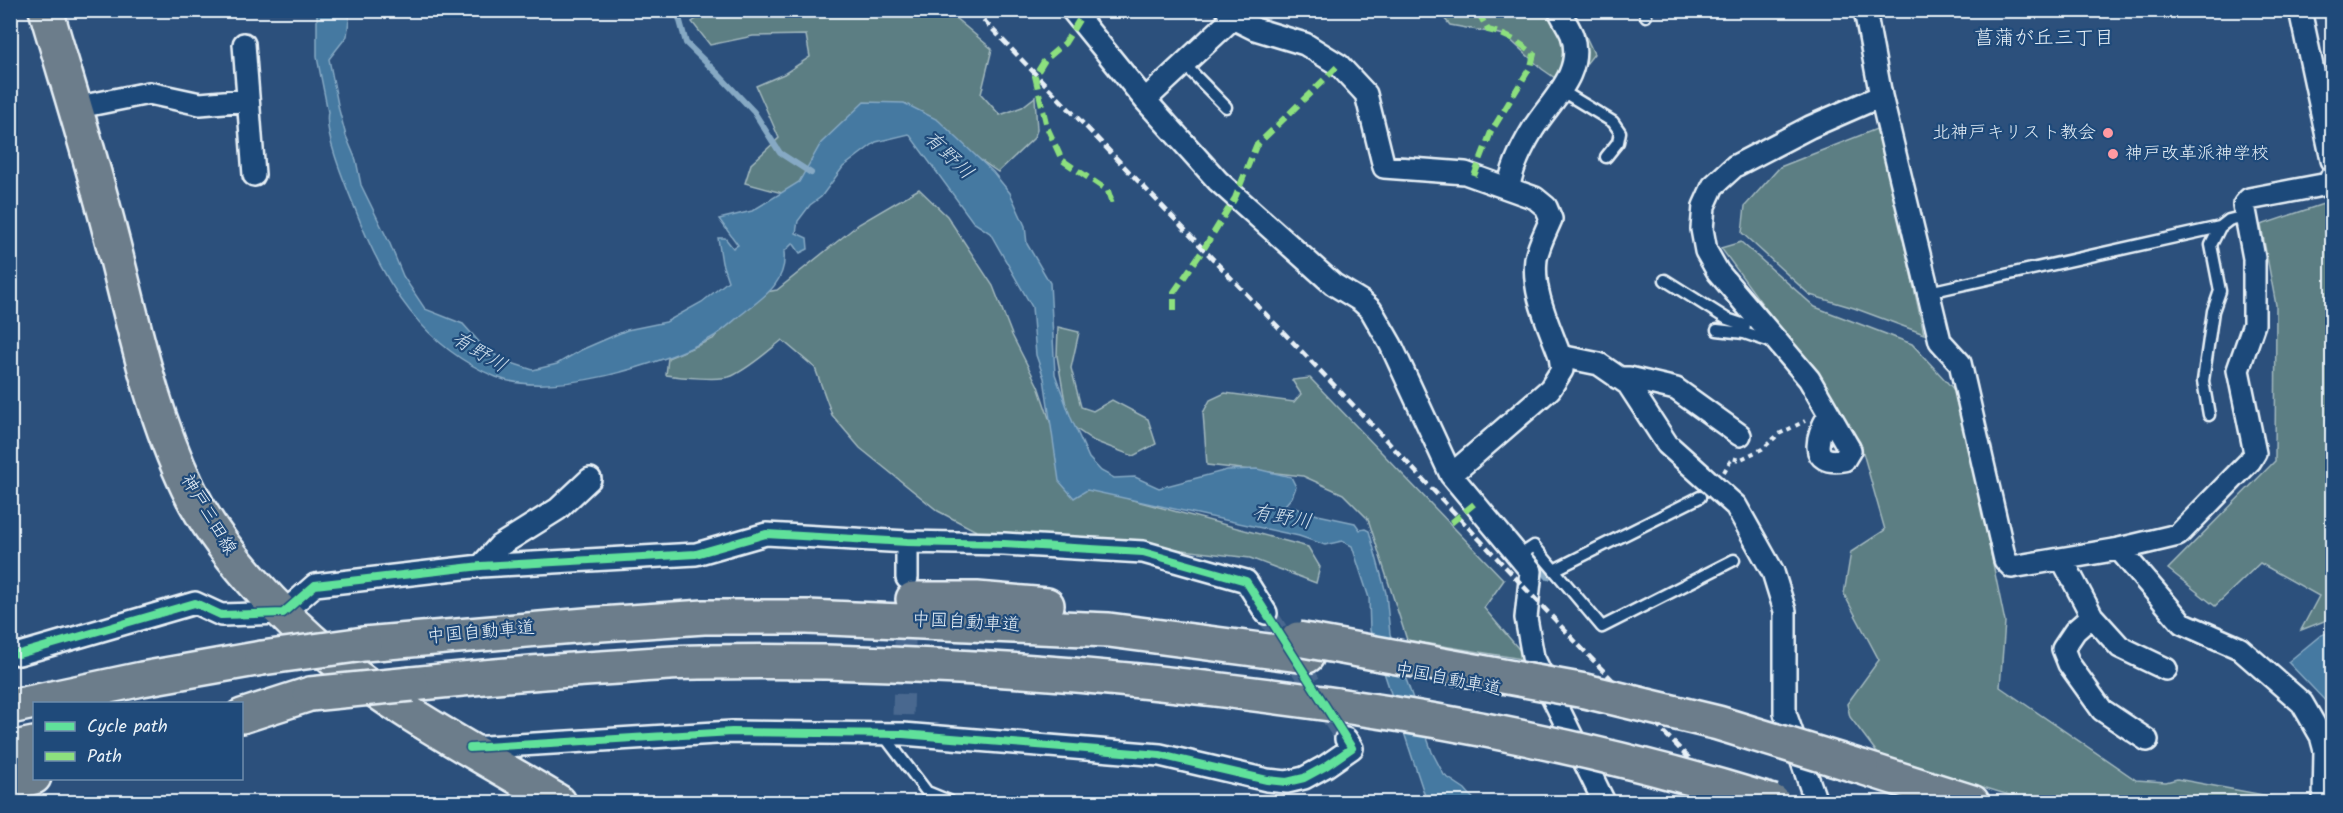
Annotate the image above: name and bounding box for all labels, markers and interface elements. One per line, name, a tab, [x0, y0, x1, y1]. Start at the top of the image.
district label: 菖蒲が丘三丁目	[1974, 23, 2114, 55]
place label: 北神戸キリスト教会	[1933, 119, 2096, 148]
water label: 有野川	[915, 124, 981, 188]
marker: 北神戸キリスト教会	[2101, 126, 2115, 140]
place label: 神戸改革派神学校	[2125, 140, 2269, 169]
marker: 神戸改革派神学校	[2106, 147, 2120, 161]
water label: 有野川	[445, 324, 513, 382]
street label: 神戸三田線	[172, 469, 244, 561]
water label: 有野川	[1250, 497, 1314, 539]
street label: 中国自動車道	[911, 606, 1021, 640]
street label: 中国自動車道	[426, 614, 536, 652]
street label: 中国自動車道	[1392, 655, 1504, 705]
legend	[33, 702, 243, 780]
text: Cycle path	[87, 713, 168, 742]
text: Path	[87, 743, 122, 772]

